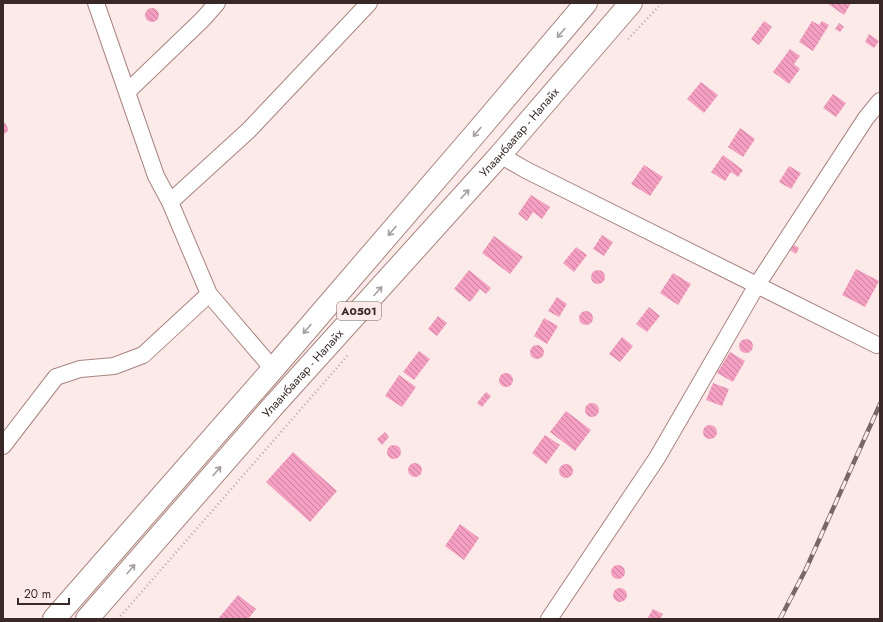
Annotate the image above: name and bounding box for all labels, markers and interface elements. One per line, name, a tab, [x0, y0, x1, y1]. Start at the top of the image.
one-way arrow	[556, 27, 565, 38]
street label: Улаанбаатар - Налайх	[475, 83, 564, 181]
one-way arrow	[472, 127, 481, 137]
one-way arrow	[460, 189, 470, 199]
one-way arrow	[388, 225, 397, 235]
one-way arrow	[373, 285, 382, 296]
road number: A0501	[337, 302, 381, 320]
street label: Улаанбаатар - Налайх	[258, 324, 348, 422]
one-way arrow	[303, 324, 312, 335]
one-way arrow	[212, 466, 221, 476]
one-way arrow	[126, 563, 135, 574]
scale bar	[18, 580, 69, 606]
text: 20 m	[24, 585, 51, 603]

